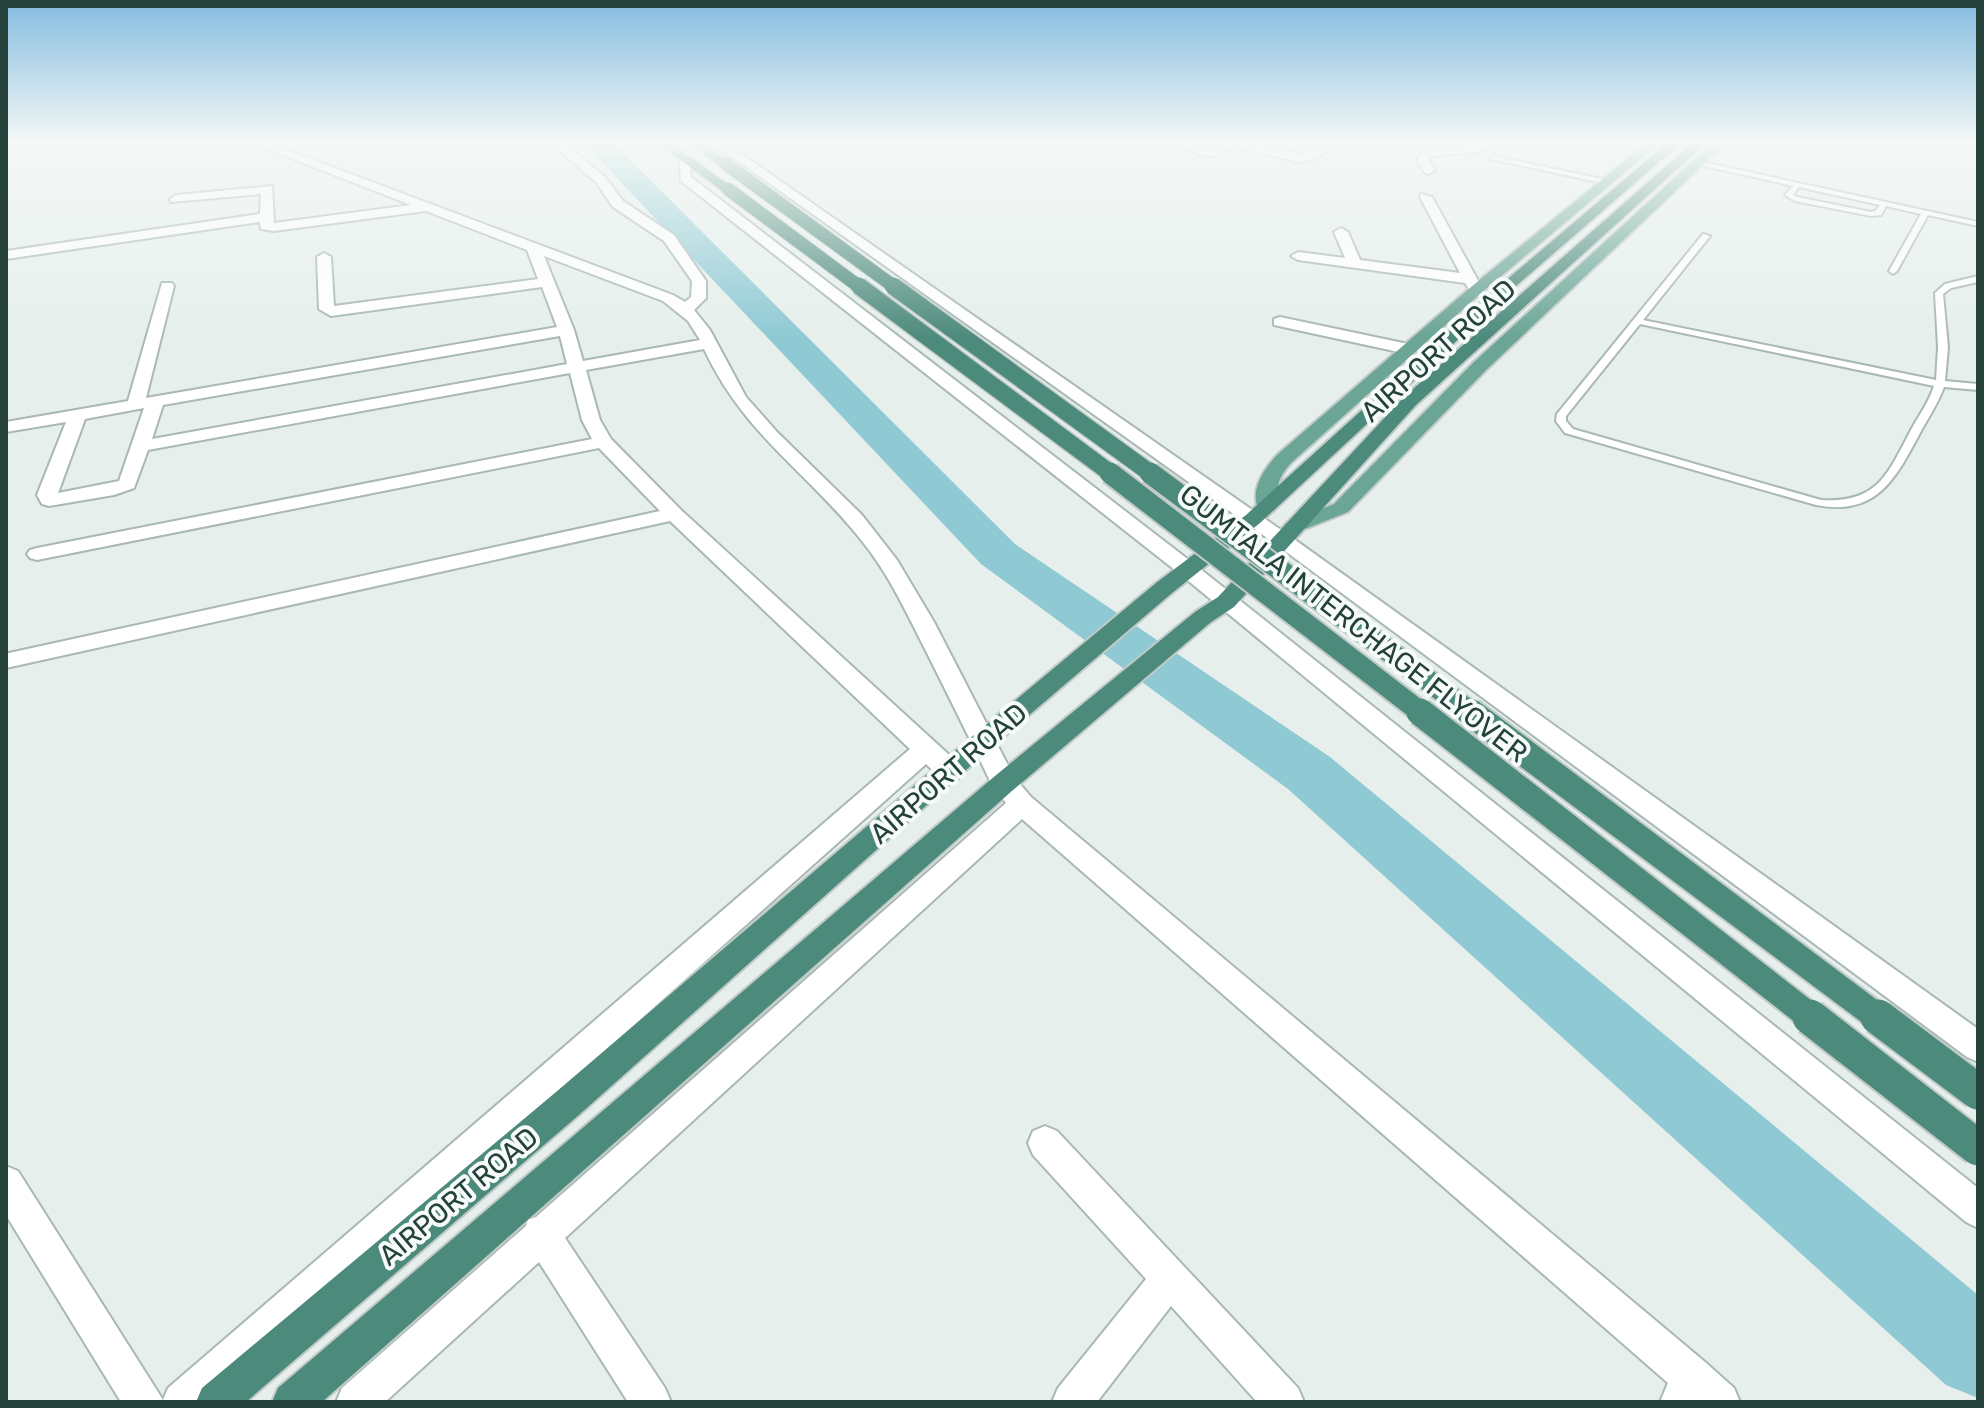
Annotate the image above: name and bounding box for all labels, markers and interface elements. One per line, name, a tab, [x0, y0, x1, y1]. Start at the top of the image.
street label: AIRPORT ROAD	[1354, 272, 1523, 429]
street label: GUMTALA INTERCHAGE FLYOVER	[1174, 478, 1534, 769]
street label: AIRPORT ROAD	[863, 696, 1034, 850]
street label: AIRPORT ROAD	[372, 1120, 544, 1272]

